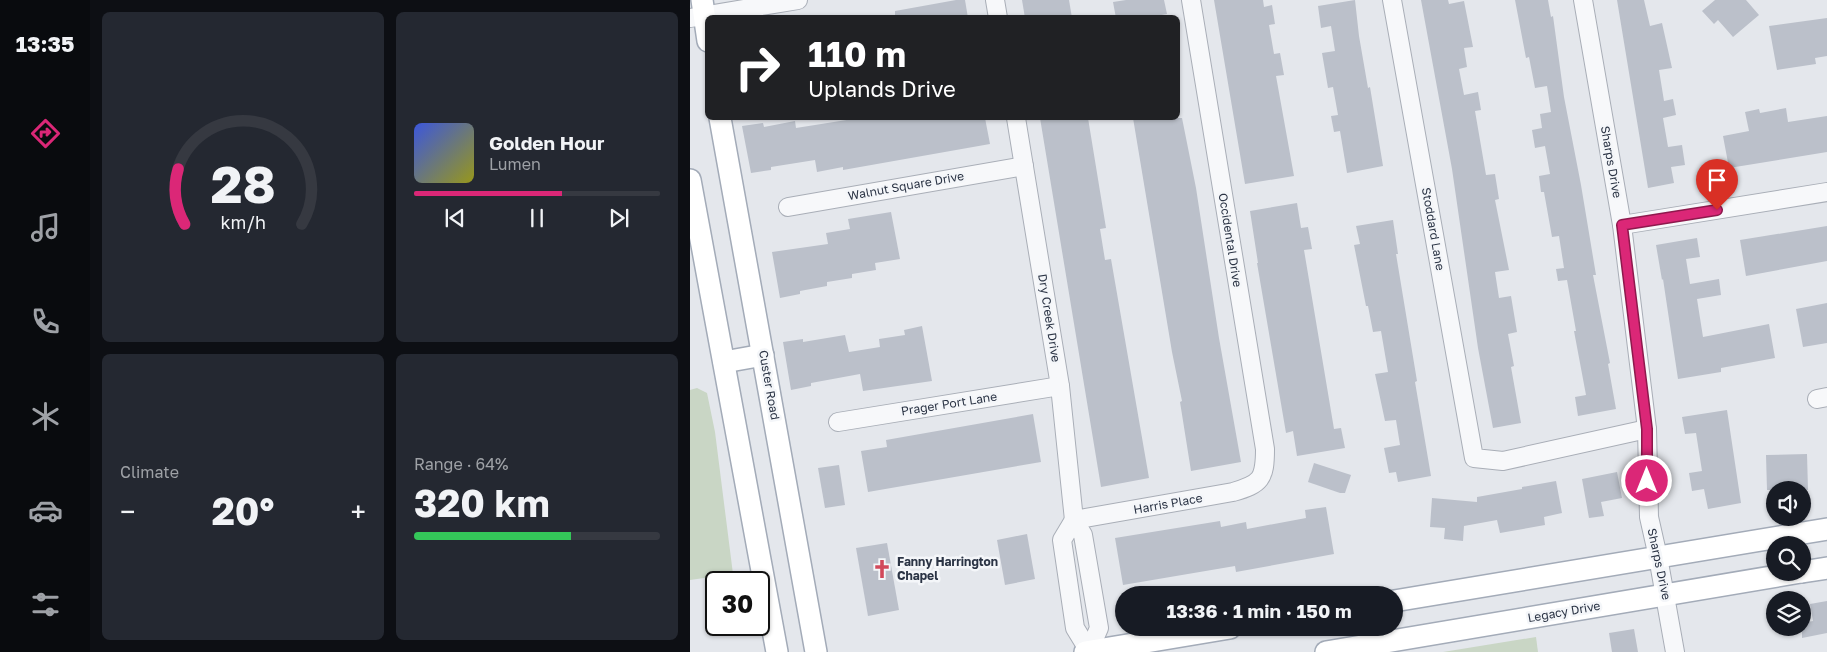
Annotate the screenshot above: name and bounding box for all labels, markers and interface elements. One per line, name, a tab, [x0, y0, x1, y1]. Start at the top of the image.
text: 13:35	[16, 30, 74, 57]
text: 110 m	[808, 33, 906, 75]
icon: right	[725, 35, 790, 100]
text: Uplands Drive	[808, 75, 956, 102]
icon: directions	[28, 116, 63, 151]
street label: Sharps Drive	[1598, 125, 1625, 199]
text: Golden Hour	[489, 131, 604, 154]
text: 28	[210, 152, 276, 214]
text: Lumen	[489, 154, 541, 174]
pin	[1696, 159, 1738, 210]
icon: arrive	[1703, 166, 1731, 194]
street label: Walnut Square Drive	[847, 168, 965, 203]
street label: Stoddard Lane	[1419, 186, 1448, 272]
street label: Occidental Drive	[1216, 192, 1245, 288]
icon: previous	[441, 204, 469, 232]
icon: pause	[523, 204, 551, 232]
icon: next	[605, 204, 633, 232]
icon: music	[28, 210, 63, 245]
text: km/h	[220, 211, 266, 233]
street label: Dry Creek Drive	[1035, 273, 1064, 363]
icon: phone	[28, 304, 63, 339]
street label: Custer Road	[756, 349, 783, 421]
street label: Prager Port Lane	[900, 389, 998, 418]
icon: climate	[28, 399, 63, 434]
text: Range · 64%	[414, 454, 508, 474]
position arrow	[1620, 454, 1672, 506]
text: Climate	[120, 462, 179, 482]
text: 320 km	[414, 480, 550, 525]
map controls	[1766, 481, 1811, 636]
button: sound	[1766, 481, 1811, 526]
text: 20°	[212, 488, 274, 533]
street label: Harris Place	[1132, 490, 1204, 517]
icon: car	[28, 493, 63, 528]
text: −	[120, 495, 135, 528]
text: +	[351, 495, 366, 528]
street label: Sharps Drive	[1645, 527, 1674, 601]
button: search	[1766, 536, 1811, 581]
place label: Fanny Harrington Chapel	[897, 554, 998, 583]
church icon: Fanny Harrington Chapel	[871, 558, 893, 580]
speed limit sign: 30	[705, 571, 770, 636]
icon: filters	[28, 587, 63, 622]
button: layers	[1766, 591, 1811, 636]
street label: Legacy Drive	[1526, 598, 1601, 625]
text: 13:36 · 1 min · 150 m	[1166, 599, 1352, 622]

